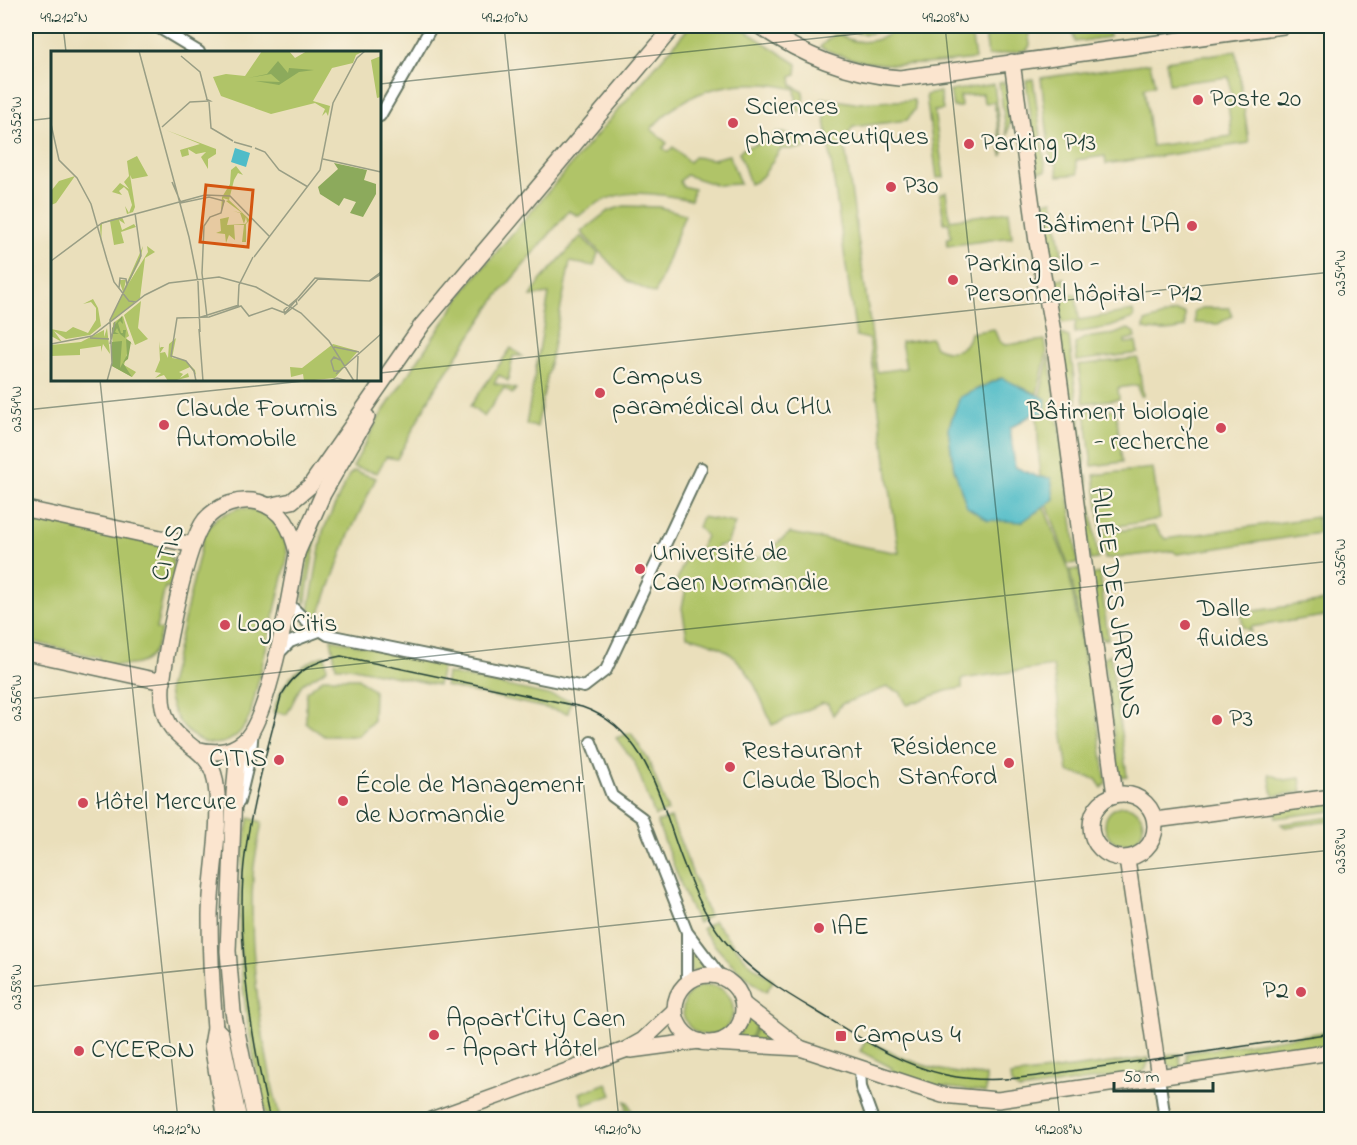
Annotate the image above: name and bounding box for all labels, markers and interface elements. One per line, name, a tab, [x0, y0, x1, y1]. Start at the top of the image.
text: 49.212°N	[40, 7, 88, 29]
text: 49.210°N	[482, 7, 528, 29]
text: 49.208°N	[922, 7, 970, 29]
inset map	[51, 51, 381, 381]
place label: Poste 20	[1210, 81, 1301, 119]
place label: Sciences pharmaceutiques	[745, 89, 929, 157]
marker: Poste 20	[1191, 93, 1205, 107]
text: 0.352°W	[6, 96, 28, 144]
marker: Sciences pharmaceutiques	[726, 116, 740, 130]
place label: Parking P13	[981, 125, 1096, 163]
marker: Parking P13	[962, 137, 976, 151]
place label: P30	[903, 168, 938, 206]
marker: P30	[884, 180, 898, 194]
place label: Bâtiment LPA	[1035, 207, 1180, 245]
marker: Bâtiment LPA	[1185, 219, 1199, 233]
place label: Parking silo - Personnel hôpital - P12	[965, 246, 1202, 314]
text: 0.354°W	[1330, 250, 1352, 296]
marker: Parking silo - Personnel hôpital - P12	[946, 273, 960, 287]
place label: Campus paramédical du CHU	[612, 359, 832, 427]
text: 0.354°W	[6, 386, 28, 432]
marker: Campus paramédical du CHU	[593, 386, 607, 400]
place label: Claude Fournis Automobile	[176, 391, 338, 459]
place label: Bâtiment biologie - recherche	[1026, 394, 1209, 462]
marker: Claude Fournis Automobile	[157, 418, 171, 432]
marker: Bâtiment biologie - recherche	[1214, 421, 1228, 435]
street label: ALLÉE DES JARDINS	[1079, 485, 1149, 721]
street label: CITIS	[142, 520, 196, 586]
place label: Université de Caen Normandie	[652, 535, 829, 603]
text: 0.356°W	[1330, 539, 1352, 585]
marker: Université de Caen Normandie	[633, 562, 647, 576]
place label: Dalle fluides	[1196, 591, 1269, 659]
place label: Logo Citis	[237, 606, 337, 644]
marker: Logo Citis	[218, 618, 232, 632]
marker: Dalle fluides	[1178, 618, 1192, 632]
text: 0.356°W	[6, 675, 28, 721]
place label: P3	[1229, 701, 1253, 739]
marker: P3	[1210, 713, 1224, 727]
place label: Résidence Stanford	[891, 729, 997, 797]
place label: Restaurant Claude Bloch	[742, 733, 880, 801]
place label: CITIS	[209, 741, 267, 779]
marker: CITIS	[272, 753, 286, 767]
marker: Résidence Stanford	[1002, 756, 1016, 770]
marker: Restaurant Claude Bloch	[723, 760, 737, 774]
place label: École de Management de Normandie	[355, 767, 584, 835]
place label: Hôtel Mercure	[95, 784, 237, 822]
marker: École de Management de Normandie	[336, 794, 350, 808]
marker: Hôtel Mercure	[76, 796, 90, 810]
text: 0.358°W	[1330, 828, 1352, 874]
place label: IAE	[831, 909, 869, 947]
marker: IAE	[812, 921, 826, 935]
text: 0.358°W	[6, 964, 28, 1010]
place label: P2	[1263, 973, 1289, 1011]
marker: P2	[1294, 985, 1308, 999]
place label: Appart'City Caen - Appart Hôtel	[446, 1001, 625, 1069]
place label: Campus 4	[853, 1017, 961, 1055]
marker: Appart'City Caen - Appart Hôtel	[427, 1028, 441, 1042]
marker: Campus 4	[834, 1029, 848, 1043]
place label: CYCERON	[91, 1032, 195, 1070]
marker: CYCERON	[72, 1044, 86, 1058]
scale bar	[1114, 1055, 1213, 1093]
text: 50 m	[1123, 1065, 1160, 1091]
text: 49.212°N	[153, 1119, 201, 1141]
text: 49.210°N	[595, 1119, 641, 1141]
text: 49.208°N	[1035, 1119, 1083, 1141]

